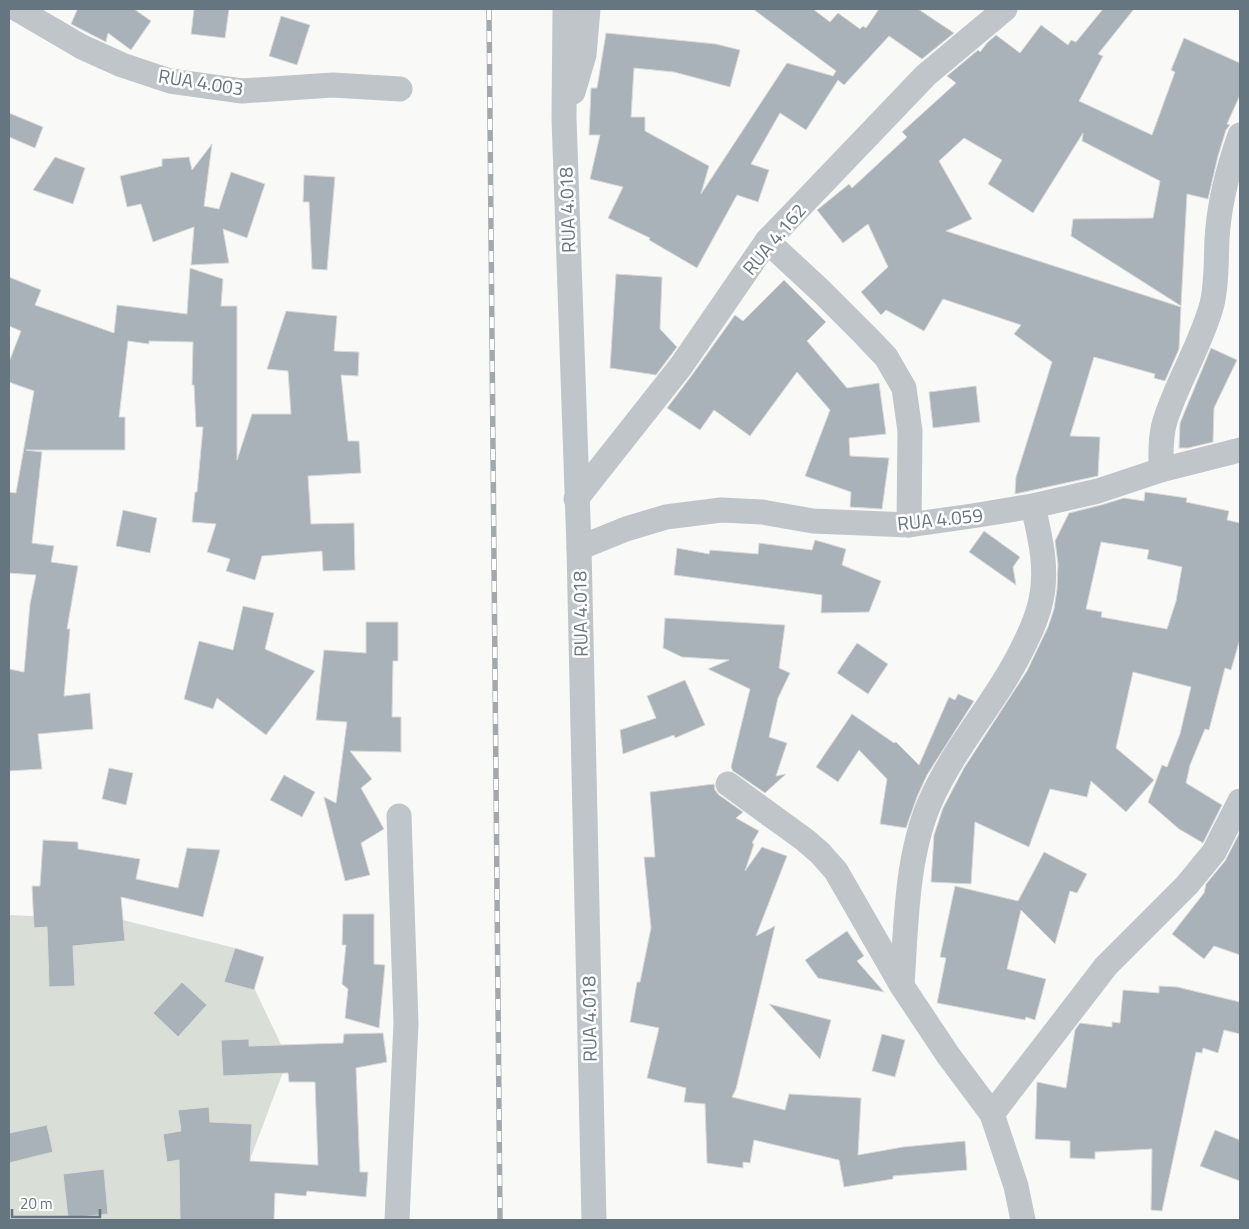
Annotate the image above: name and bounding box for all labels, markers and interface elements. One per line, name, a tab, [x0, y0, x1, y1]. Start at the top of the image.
street label: RUA 4.003	[156, 60, 246, 103]
street label: RUA 4.018	[550, 166, 582, 253]
street label: RUA 4.162	[735, 196, 812, 281]
street label: RUA 4.059	[896, 500, 984, 537]
street label: RUA 4.018	[564, 570, 595, 657]
street label: RUA 4.018	[573, 975, 604, 1062]
scale bar	[12, 1186, 100, 1218]
text: 20 m	[20, 1192, 53, 1215]

